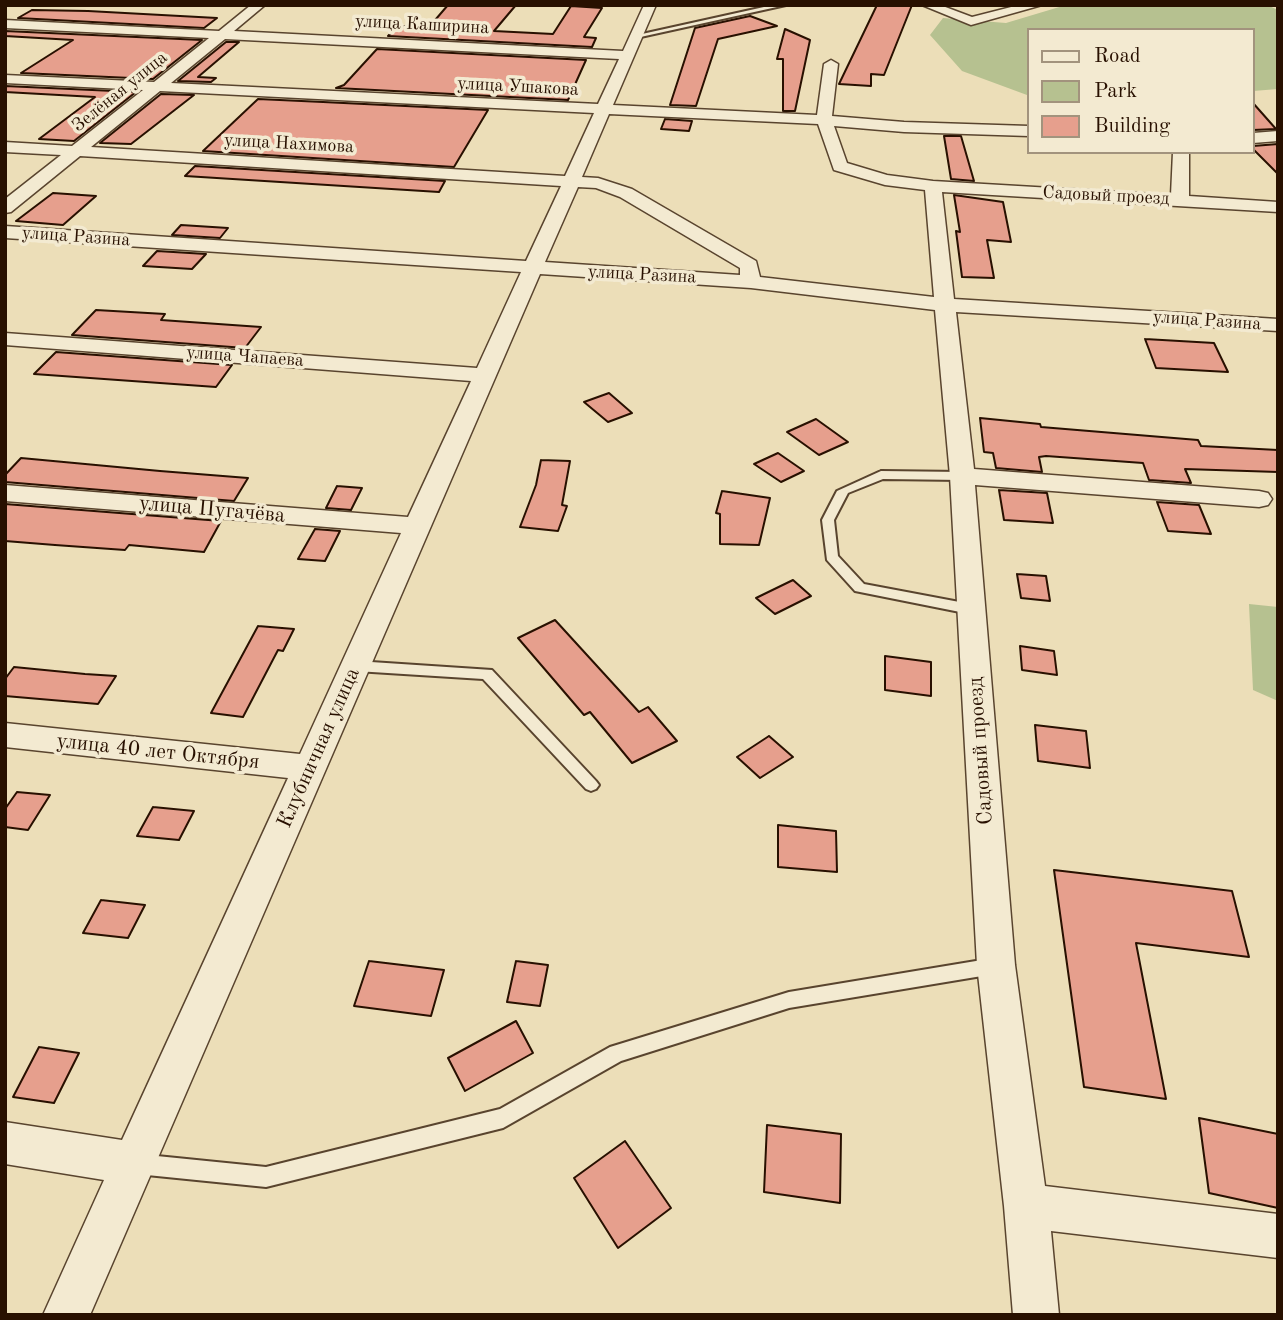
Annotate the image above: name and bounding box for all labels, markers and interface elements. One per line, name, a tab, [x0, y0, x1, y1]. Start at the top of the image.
street label: улица Каширина	[354, 11, 490, 39]
legend	[1028, 28, 1255, 154]
text: Road	[1094, 46, 1141, 67]
street label: Зелёная улица	[68, 47, 172, 137]
street label: улица Ушакова	[457, 73, 579, 101]
text: Park	[1094, 81, 1137, 102]
text: Building	[1094, 116, 1170, 137]
street label: улица Нахимова	[224, 130, 354, 158]
street label: Садовый проезд	[1042, 182, 1170, 210]
street label: улица Разина	[21, 222, 131, 252]
street label: улица Разина	[587, 261, 697, 289]
street label: улица Разина	[1152, 306, 1262, 336]
street label: улица Чапаева	[186, 342, 304, 372]
street label: улица Пугачёва	[138, 491, 286, 529]
street label: Клубничная улица	[272, 664, 366, 832]
street label: Садовый проезд	[963, 676, 999, 826]
street label: улица 40 лет Октября	[55, 729, 261, 775]

